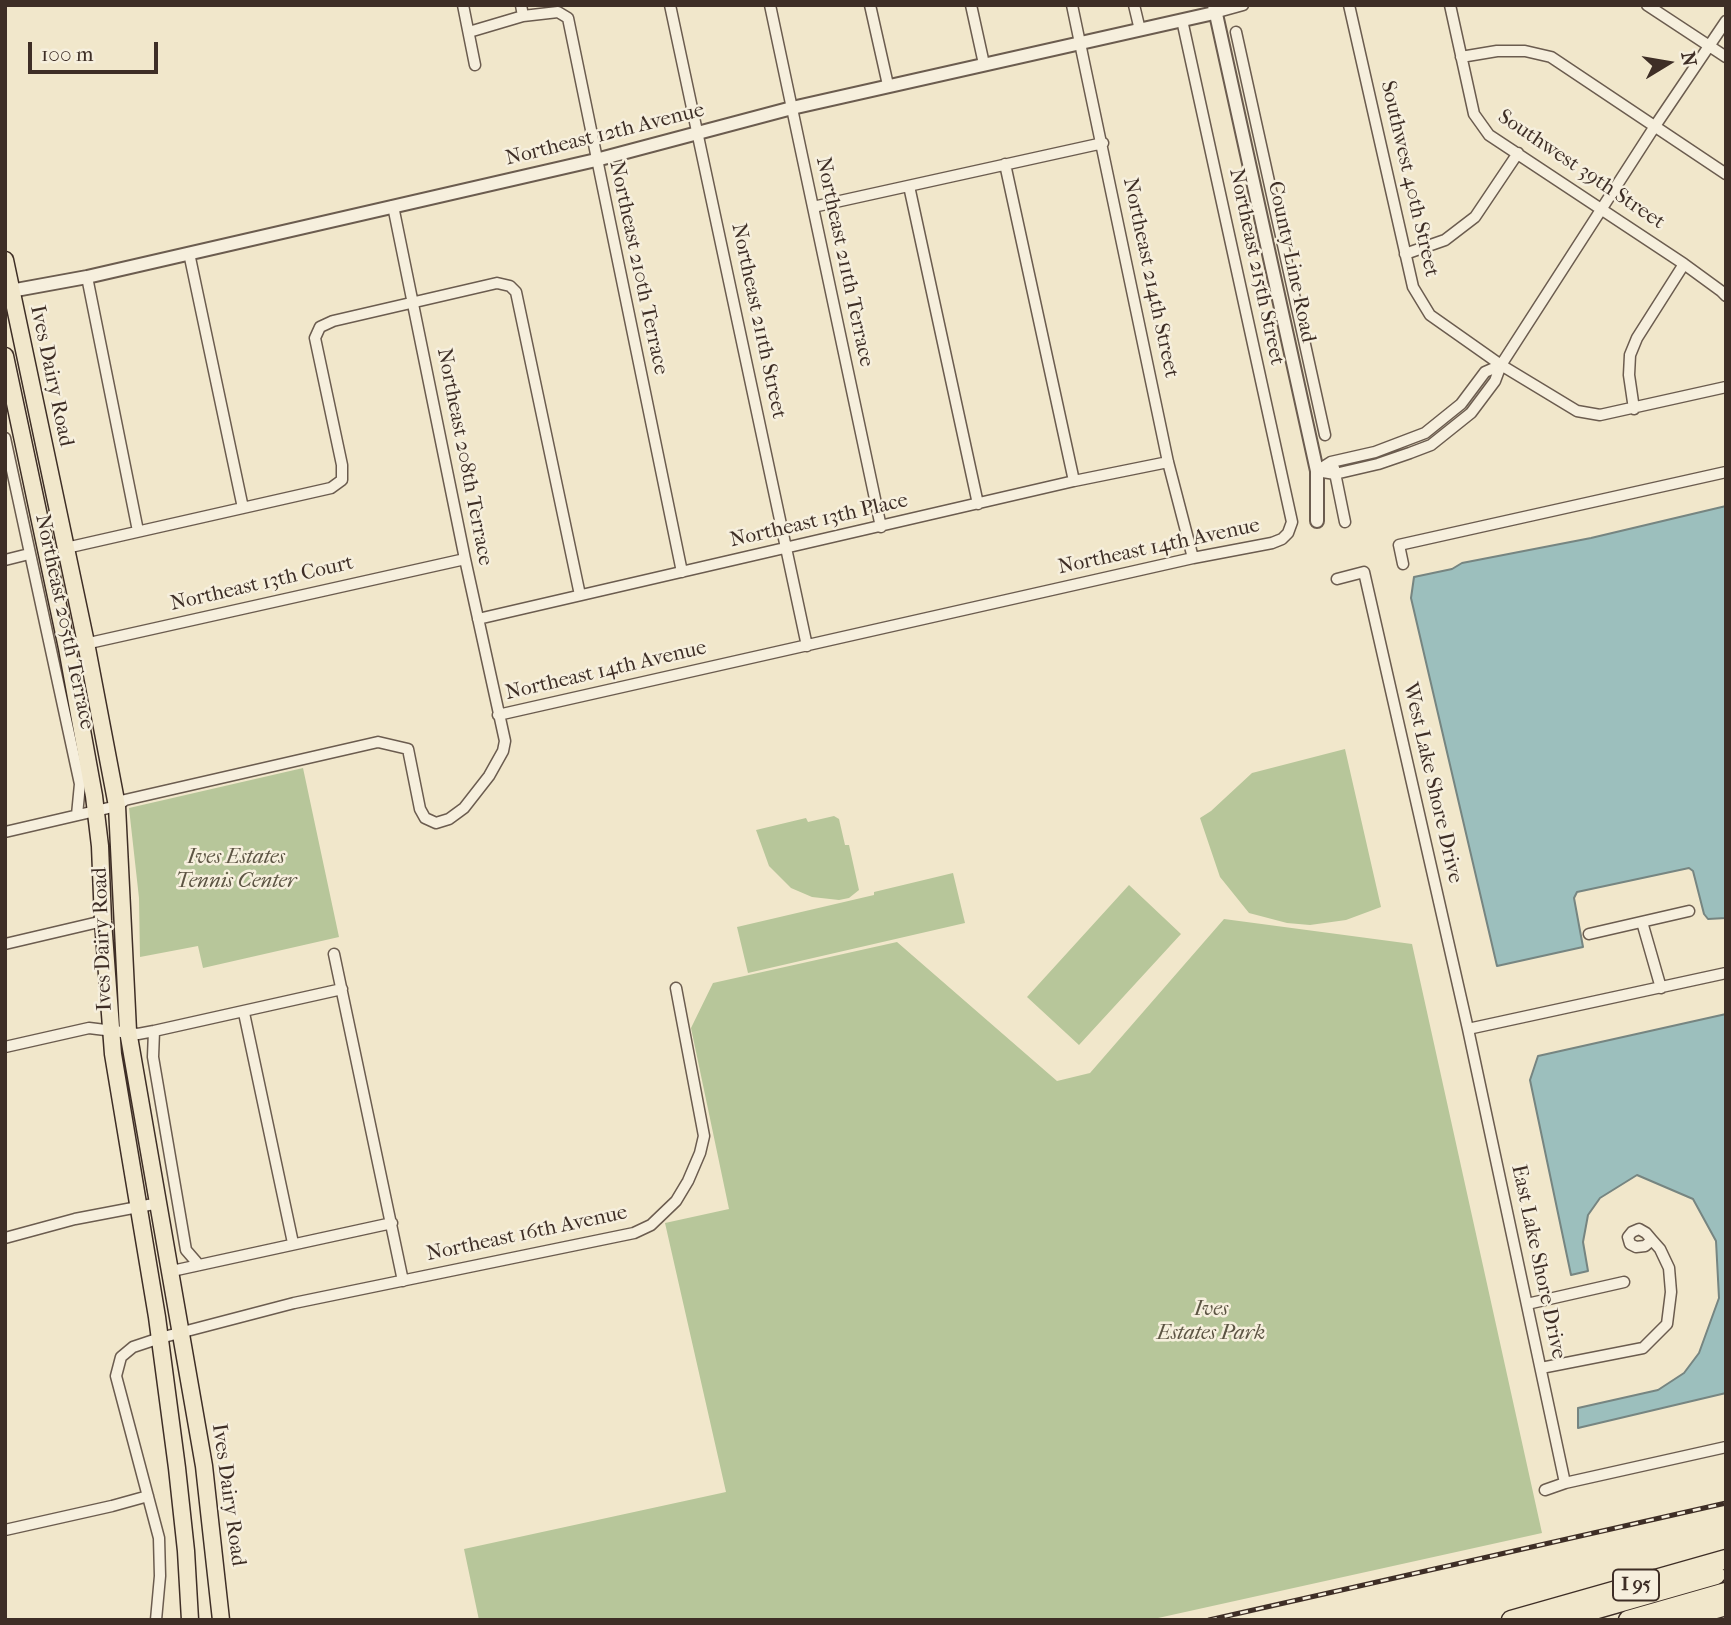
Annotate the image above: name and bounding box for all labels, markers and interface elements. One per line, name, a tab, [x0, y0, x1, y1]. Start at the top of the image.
scale bar	[32, 28, 161, 72]
north arrow	[1633, 28, 1703, 98]
text: 100 m	[41, 42, 94, 66]
text: N	[1676, 50, 1701, 68]
street label: Southwest 40th Street	[1374, 78, 1444, 280]
street label: Northeast 12th Avenue	[503, 98, 707, 172]
street label: Southwest 39th Street	[1493, 105, 1669, 235]
street label: Northeast 211th Terrace	[809, 155, 879, 369]
street label: Northeast 210th Terrace	[603, 159, 673, 377]
street label: Northeast 215th Street	[1223, 166, 1289, 368]
street label: Northeast 214th Street	[1116, 176, 1184, 380]
street label: County Line Road	[1262, 179, 1320, 345]
street label: Northeast 211th Street	[725, 221, 791, 421]
street label: Ives Dairy Road	[24, 303, 78, 449]
street label: Northeast 208th Terrace	[431, 346, 497, 568]
street label: Northeast 13th Place	[728, 488, 910, 554]
street label: Northeast 205th Terrace	[29, 512, 99, 732]
street label: Northeast 14th Avenue	[1056, 513, 1262, 581]
street label: Northeast 13th Court	[168, 551, 356, 617]
street label: Northeast 14th Avenue	[503, 636, 709, 706]
street label: West Lake Shore Drive	[1397, 680, 1467, 886]
park label: Ives Estates Tennis Center	[176, 845, 296, 895]
street label: Ives Dairy Road	[88, 867, 118, 1011]
street label: East Lake Shore Drive	[1505, 1162, 1571, 1362]
street label: Northeast 16th Avenue	[424, 1200, 630, 1268]
park label: Ives Estates Park	[1157, 1297, 1265, 1347]
street label: Ives Dairy Road	[206, 1422, 250, 1568]
road number: I 95	[1613, 1569, 1659, 1600]

